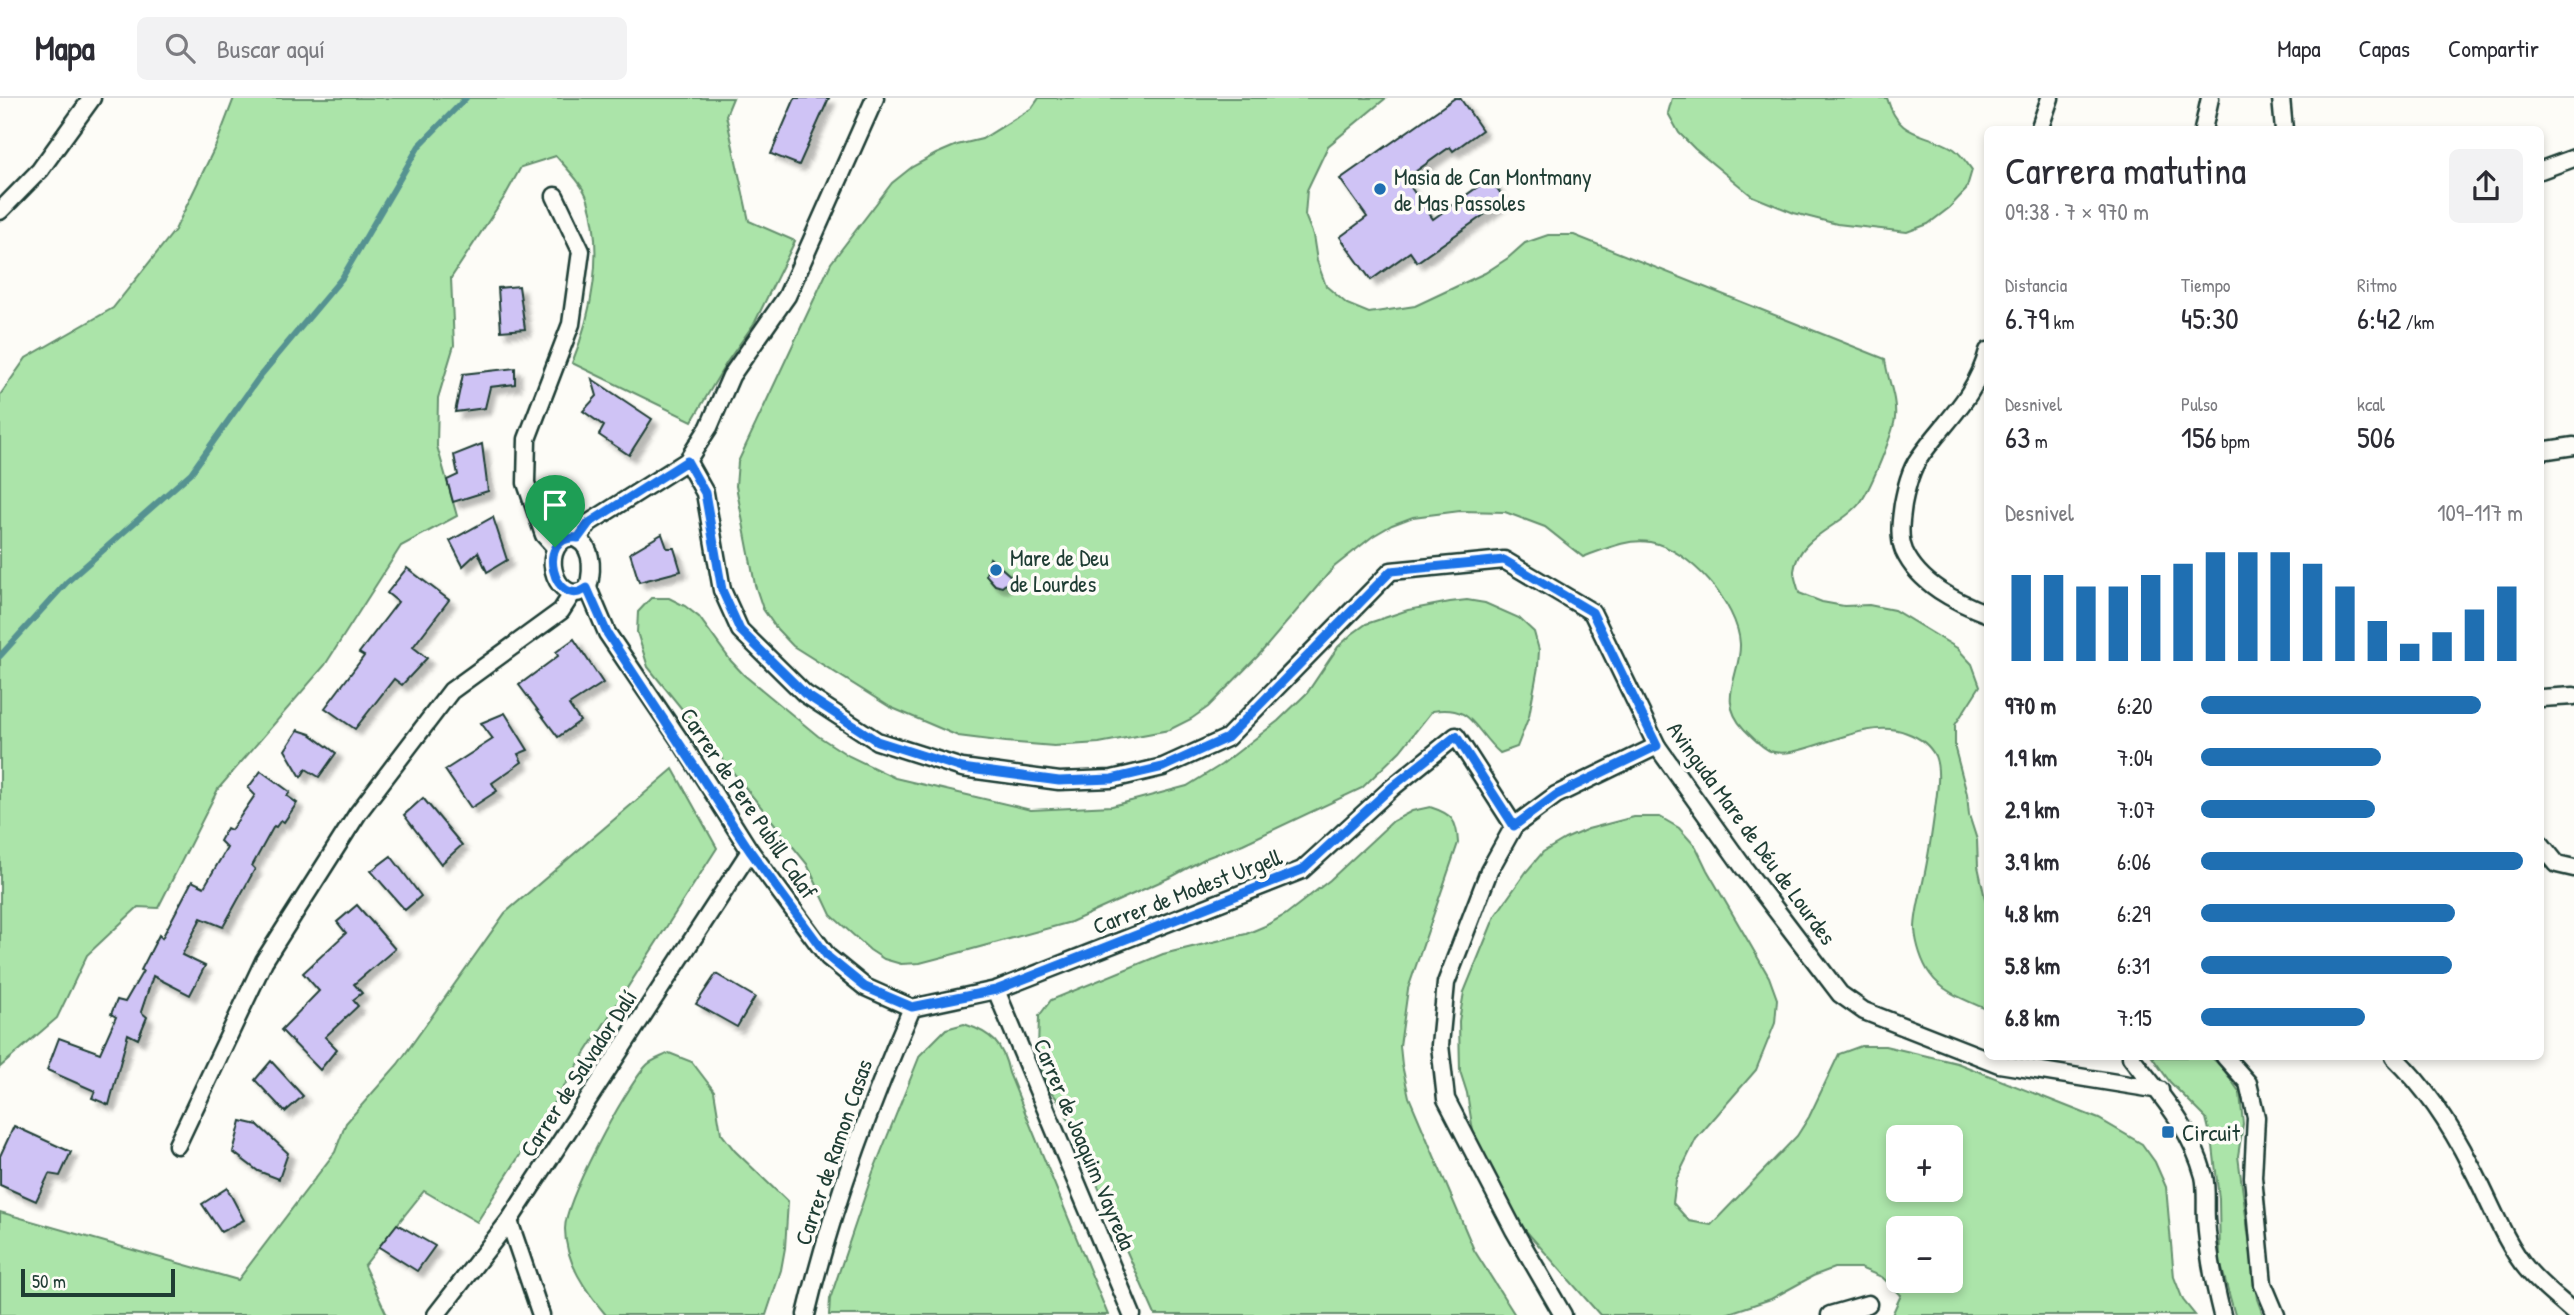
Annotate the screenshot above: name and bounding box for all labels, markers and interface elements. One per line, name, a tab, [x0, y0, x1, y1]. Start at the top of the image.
search box	[137, 17, 627, 80]
text: Mapa	[35, 26, 95, 70]
icon: search	[161, 29, 199, 67]
text: Buscar aquí	[217, 31, 325, 66]
text: Mapa	[2277, 32, 2321, 64]
text: Capas	[2359, 32, 2410, 64]
text: Compartir	[2448, 32, 2539, 64]
text: Carrera matutina	[2005, 144, 2246, 196]
button: share	[2449, 149, 2523, 223]
place label: Masia de Can Montmany de Mas Passoles	[1394, 161, 1592, 218]
marker: Masia de Can Montmany de Mas Passoles	[1372, 181, 1388, 197]
text: 09:38 · 7 × 970 m	[2005, 196, 2149, 227]
text: Distancia	[2005, 272, 2067, 298]
text: Tiempo	[2181, 272, 2230, 298]
text: Ritmo	[2357, 272, 2397, 298]
text: 6.79	[2005, 298, 2049, 338]
text: 45:30	[2181, 298, 2239, 338]
text: 6:42	[2357, 298, 2401, 338]
text: km	[2049, 309, 2074, 335]
text: /km	[2401, 309, 2434, 335]
text: Desnivel	[2005, 391, 2062, 417]
text: Pulso	[2181, 391, 2218, 417]
text: kcal	[2357, 391, 2385, 417]
text: 63	[2005, 417, 2030, 457]
text: 156	[2181, 417, 2217, 457]
text: 506	[2357, 417, 2395, 457]
text: m	[2030, 428, 2048, 454]
text: bpm	[2217, 428, 2250, 454]
pin	[525, 475, 585, 547]
icon: arrive	[536, 486, 574, 524]
text: Desnivel	[2005, 497, 2074, 528]
text: 109–117 m	[2437, 497, 2523, 528]
place label: Mare de Deu de Lourdes	[1010, 542, 1109, 599]
marker: Mare de Deu de Lourdes	[988, 562, 1004, 578]
text: 970 m	[2005, 690, 2056, 721]
text: 6:20	[2117, 690, 2153, 721]
street label: Carrer de Pere Pubill Calaf	[673, 701, 825, 905]
street label: Avinguda Mare de Déu de Lourdes	[1660, 715, 1844, 951]
text: 1.9 km	[2005, 742, 2057, 773]
text: 7:04	[2117, 742, 2153, 773]
text: 2.9 km	[2005, 794, 2060, 825]
text: 7:07	[2117, 794, 2155, 825]
street label: Carrer de Modest Urgell	[1088, 840, 1287, 941]
text: 3.9 km	[2005, 846, 2059, 877]
text: 6:06	[2117, 846, 2151, 877]
text: 4.8 km	[2005, 898, 2059, 929]
text: 6:29	[2117, 898, 2151, 929]
text: 5.8 km	[2005, 950, 2060, 981]
text: 6:31	[2117, 950, 2150, 981]
street label: Carrer de Salvador Dalí	[512, 983, 644, 1163]
text: 6.8 km	[2005, 1002, 2060, 1033]
text: 7:15	[2117, 1002, 2152, 1033]
street label: Carrer de Joaquim Vayreda	[1026, 1034, 1144, 1254]
street label: Carrer de Ramon Casas	[787, 1055, 879, 1249]
place label: Circuit	[2182, 1117, 2241, 1148]
marker: Circuit	[2160, 1124, 2176, 1140]
map controls	[1886, 1125, 1963, 1293]
button: +	[1886, 1125, 1963, 1202]
button: −	[1886, 1216, 1963, 1293]
scale bar	[21, 1266, 175, 1298]
text: 50 m	[32, 1268, 66, 1294]

